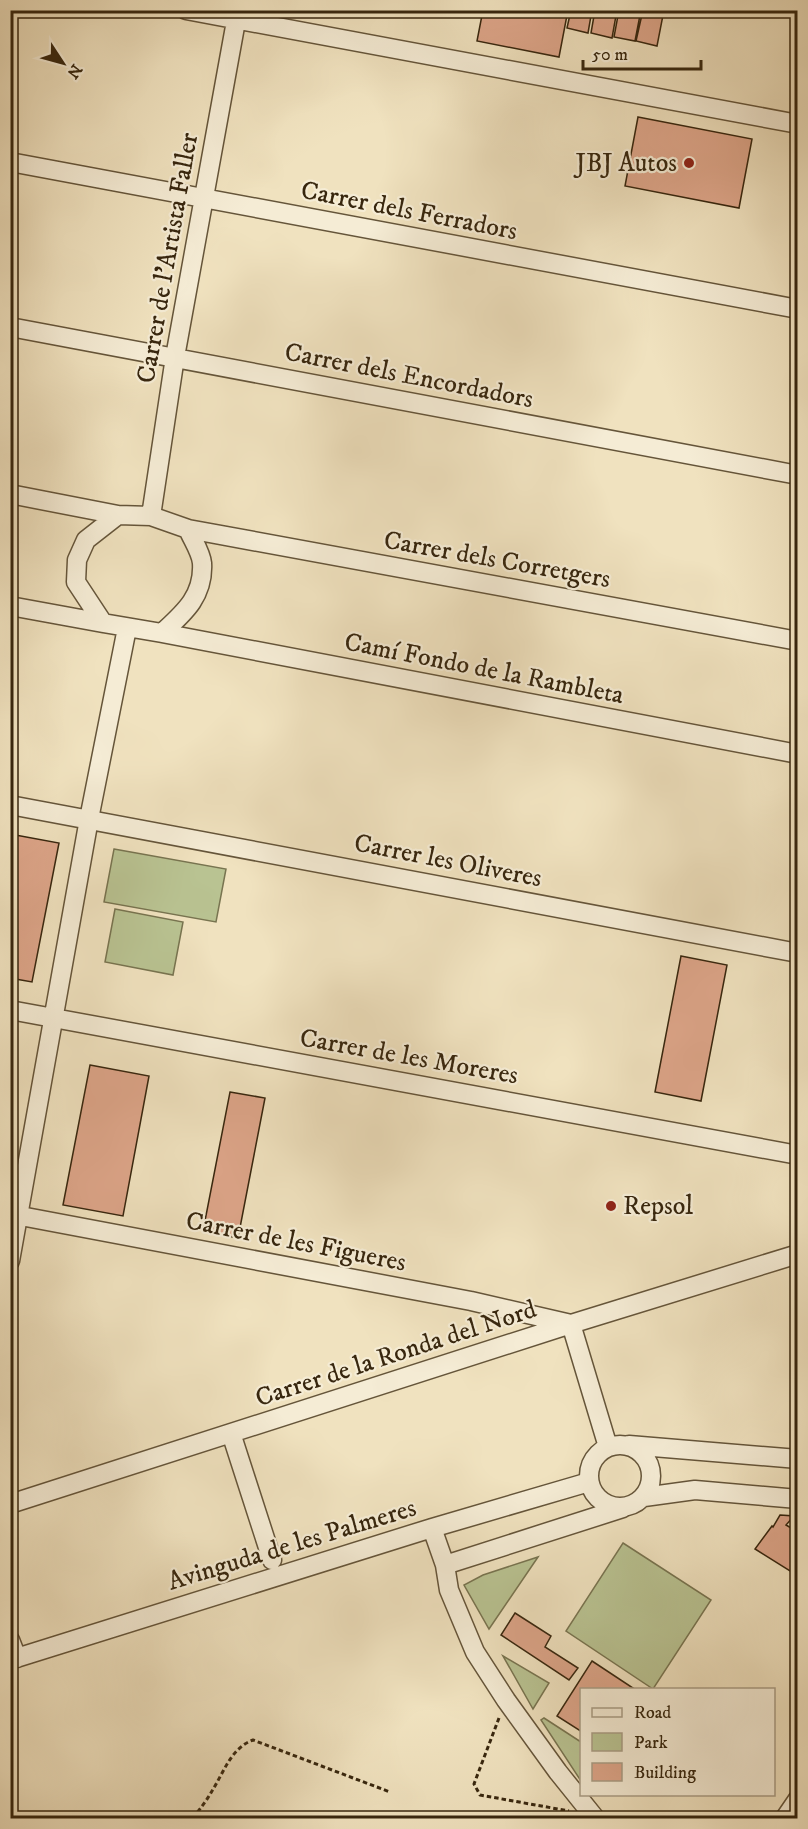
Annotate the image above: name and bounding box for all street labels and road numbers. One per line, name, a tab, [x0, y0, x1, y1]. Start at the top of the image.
street label: Carrer de l'Artista Faller	[130, 130, 206, 386]
street label: Carrer dels Ferradors	[298, 174, 520, 248]
street label: Carrer dels Encordadors	[282, 336, 536, 416]
street label: Carrer dels Corretgers	[381, 524, 613, 596]
street label: Camí Fondo de la Rambleta	[341, 626, 627, 712]
street label: Carrer les Oliveres	[351, 827, 545, 895]
street label: Carrer de les Moreres	[297, 1022, 521, 1092]
street label: Carrer de les Figueres	[183, 1204, 409, 1280]
street label: Carrer de la Ronda del Nord	[251, 1293, 541, 1415]
street label: Avinguda de les Palmeres	[164, 1492, 420, 1598]

